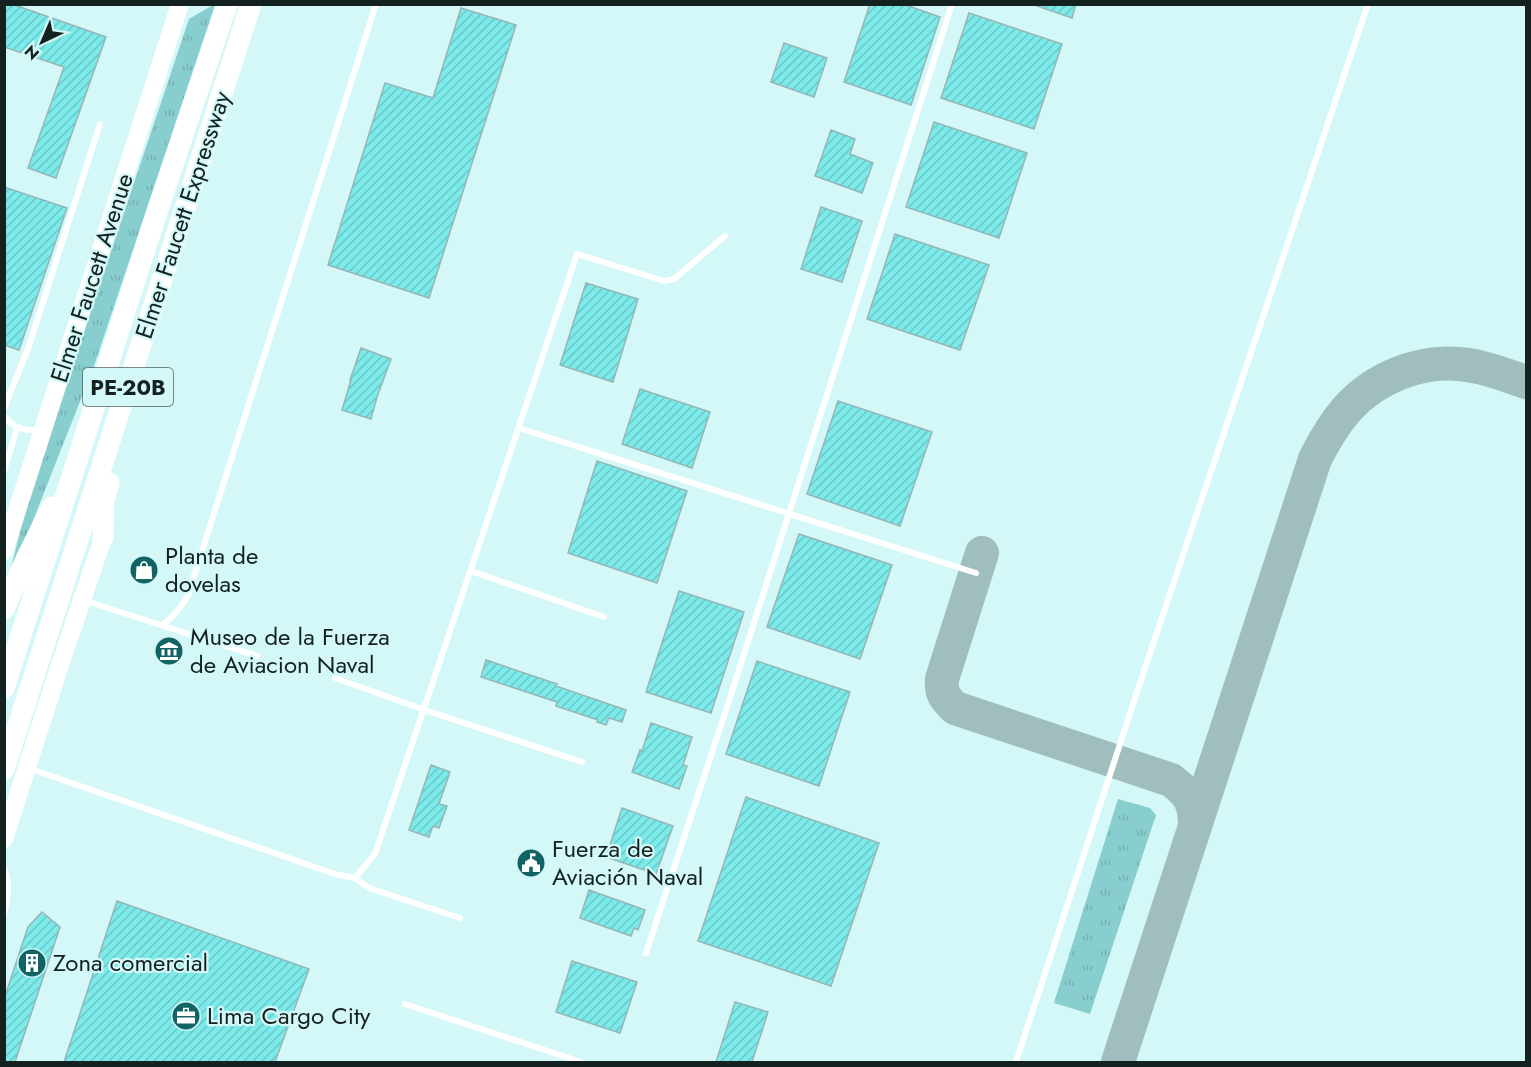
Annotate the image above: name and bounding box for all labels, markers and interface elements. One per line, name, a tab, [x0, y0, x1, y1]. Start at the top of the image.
north arrow	[12, 12, 72, 72]
text: N	[19, 40, 44, 65]
street label: Elmer Faucett Expressway	[126, 86, 239, 343]
street label: Elmer Faucett Avenue	[41, 169, 142, 387]
road number: PE-20B	[83, 368, 173, 406]
place label: Planta de dovelas	[165, 538, 258, 601]
shop icon: Planta de dovelas	[128, 554, 160, 586]
place label: Museo de la Fuerza de Aviacion Naval	[190, 619, 390, 682]
museum icon: Museo de la Fuerza de Aviacion Naval	[153, 635, 185, 667]
place label: Fuerza de Aviación Naval	[552, 831, 703, 894]
public building icon: Fuerza de Aviación Naval	[515, 847, 547, 879]
place label: Zona comercial	[53, 945, 208, 980]
building icon: Zona comercial	[16, 947, 48, 979]
place label: Lima Cargo City	[207, 998, 371, 1033]
office icon: Lima Cargo City	[170, 1000, 202, 1032]

